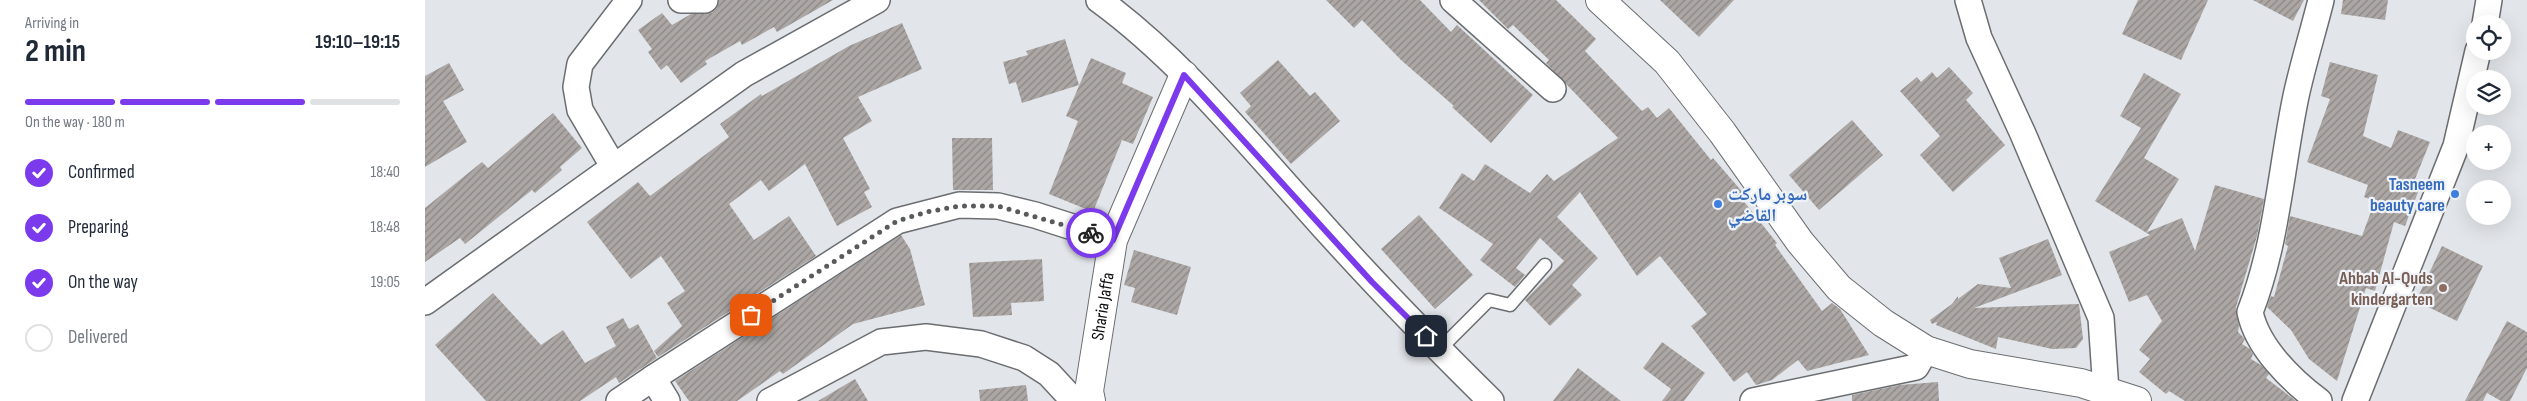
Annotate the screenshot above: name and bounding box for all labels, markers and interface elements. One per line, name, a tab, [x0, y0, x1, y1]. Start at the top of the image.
text: Arriving in	[25, 14, 79, 33]
map controls	[2466, 15, 2511, 225]
button: locate	[2466, 15, 2511, 60]
text: 19:10–19:15	[315, 31, 400, 54]
text: 2 min	[25, 32, 86, 71]
button: layers	[2466, 70, 2511, 115]
text: On the way · 180 m	[25, 113, 125, 132]
button: +	[2466, 125, 2511, 170]
icon: check	[25, 159, 53, 187]
text: Confirmed	[68, 161, 135, 184]
text: 18:40	[371, 163, 400, 182]
place label: Tasneem beauty care	[2370, 174, 2445, 216]
button: −	[2466, 180, 2511, 225]
place label: سوبر ماركت القاضي	[1728, 184, 1807, 229]
marker: Tasneem beauty care	[2449, 188, 2461, 200]
marker: سوبر ماركت القاضي	[1712, 198, 1724, 210]
courier	[1066, 208, 1116, 258]
icon: check	[25, 214, 53, 242]
text: Preparing	[68, 216, 129, 239]
text: 18:48	[371, 218, 400, 237]
icon: bike	[1077, 219, 1105, 247]
place label: Ahbab Al-Quds kindergarten	[2338, 268, 2433, 310]
icon: check	[25, 269, 53, 297]
text: On the way	[68, 271, 138, 294]
street label: Sharia Jaffa	[1087, 271, 1118, 342]
text: 19:05	[371, 273, 400, 292]
marker: Ahbab Al-Quds kindergarten	[2437, 282, 2449, 294]
pin	[730, 294, 772, 336]
icon: bag	[737, 301, 765, 329]
pin	[1405, 315, 1447, 357]
icon: home	[1412, 322, 1440, 350]
text: Delivered	[68, 326, 128, 349]

